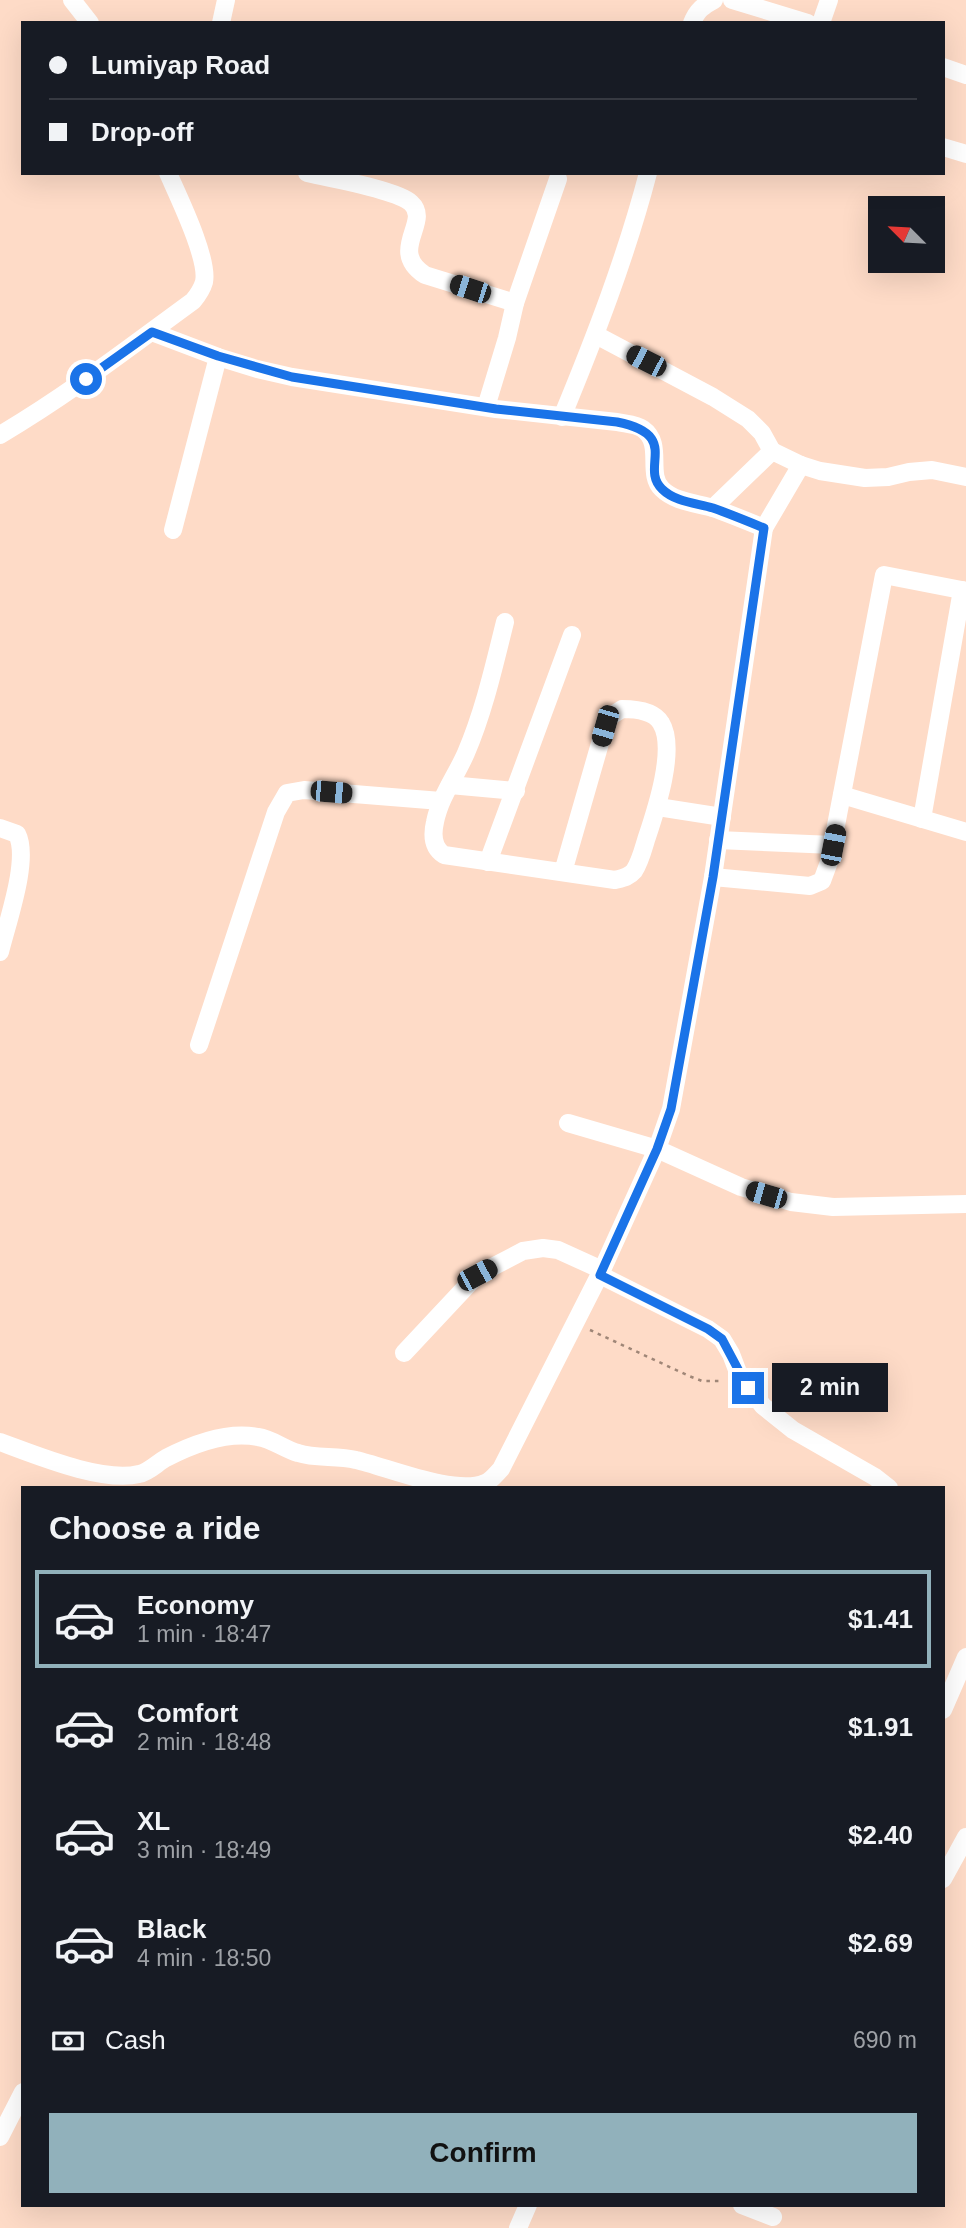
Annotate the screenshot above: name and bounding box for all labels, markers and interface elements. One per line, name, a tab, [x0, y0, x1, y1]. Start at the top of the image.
text: Lumiyap Road	[91, 50, 270, 80]
text: Drop-off	[91, 117, 194, 147]
north arrow	[868, 196, 945, 273]
map controls	[868, 196, 945, 273]
car	[447, 273, 494, 305]
car	[623, 342, 670, 380]
route start	[70, 363, 102, 395]
car	[590, 703, 621, 749]
car	[310, 780, 353, 804]
car	[819, 822, 848, 868]
car	[743, 1179, 790, 1211]
car	[454, 1256, 501, 1294]
callout: 2 min	[772, 1364, 888, 1412]
route end	[732, 1372, 764, 1404]
text: 2 min	[800, 1374, 860, 1400]
text: Choose a ride	[49, 1510, 261, 1546]
icon: car	[53, 1588, 116, 1651]
text: Economy	[137, 1590, 254, 1620]
text: $1.41	[848, 1604, 913, 1634]
text: 1 min · 18:47	[137, 1621, 271, 1647]
icon: car	[53, 1696, 116, 1759]
text: Comfort	[137, 1698, 238, 1728]
text: $1.91	[848, 1712, 913, 1742]
text: 2 min · 18:48	[137, 1729, 271, 1755]
icon: car	[53, 1804, 116, 1867]
text: XL	[137, 1806, 170, 1836]
text: $2.40	[848, 1820, 913, 1850]
text: 3 min · 18:49	[137, 1837, 271, 1863]
icon: car	[53, 1912, 116, 1975]
text: Black	[137, 1914, 206, 1944]
text: $2.69	[848, 1928, 913, 1958]
text: 4 min · 18:50	[137, 1945, 271, 1971]
icon: cash	[49, 2022, 87, 2060]
text: Cash	[105, 2025, 166, 2055]
text: 690 m	[853, 2027, 917, 2053]
button: Confirm	[49, 2113, 917, 2193]

